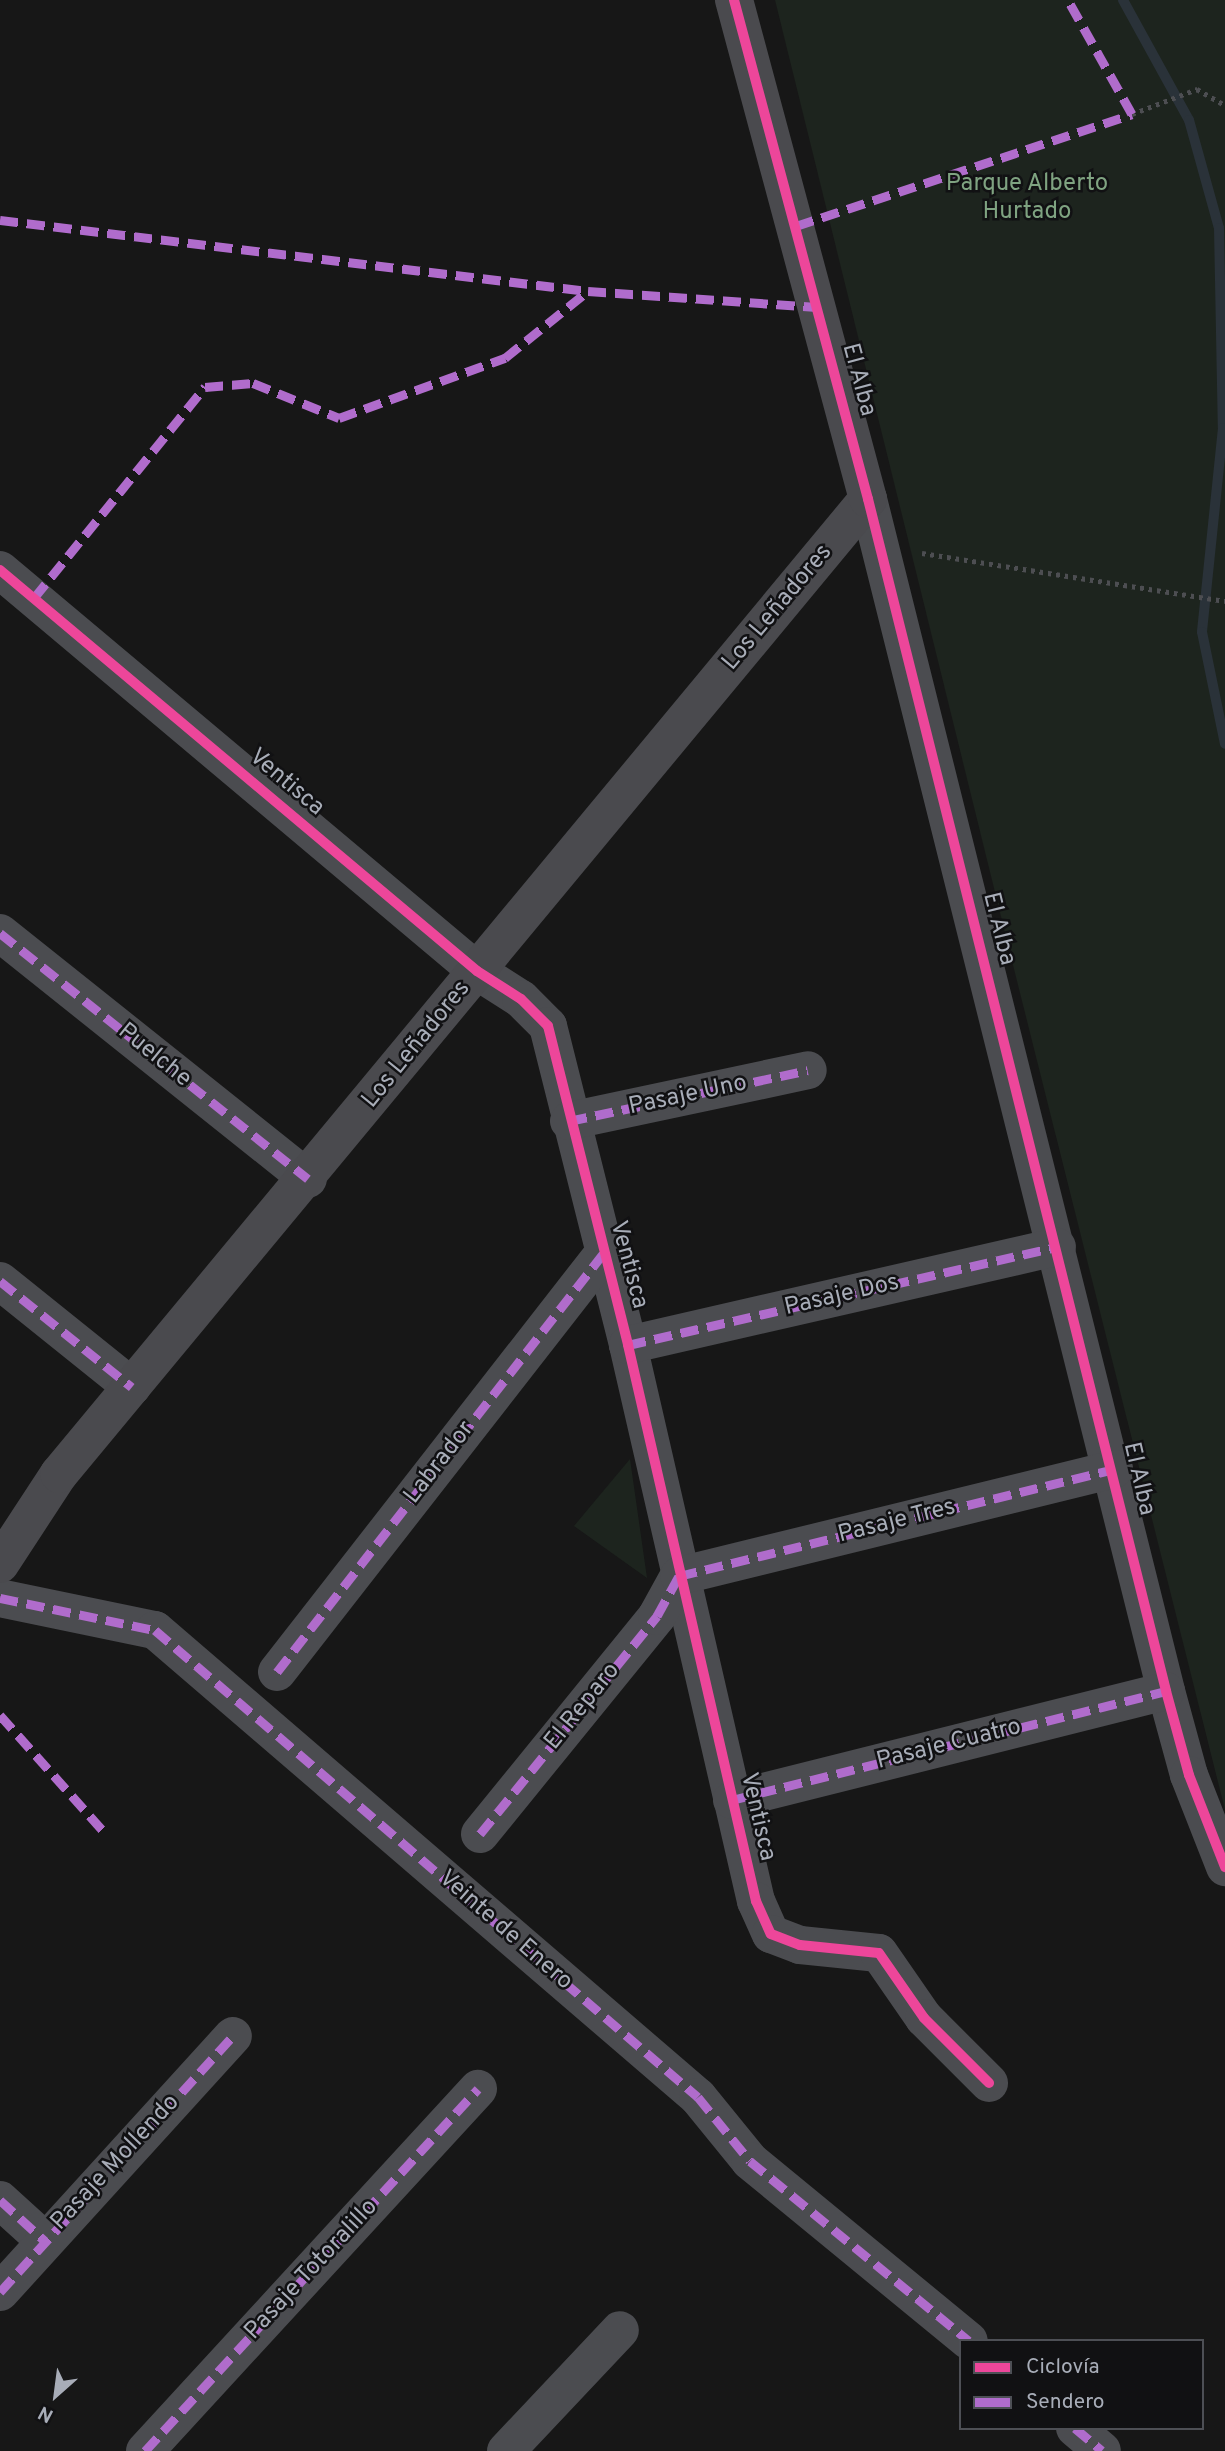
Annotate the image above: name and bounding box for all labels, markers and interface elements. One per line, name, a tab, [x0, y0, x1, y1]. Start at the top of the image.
park label: Parque Alberto Hurtado	[945, 171, 1109, 227]
street label: El Alba	[834, 340, 882, 420]
street label: Los Leñadores	[717, 539, 839, 677]
street label: Ventisca	[242, 743, 330, 823]
street label: El Alba	[975, 889, 1021, 969]
street label: Los Leñadores	[357, 975, 477, 1115]
street label: Puelche	[111, 1018, 197, 1094]
street label: Pasaje Uno	[626, 1069, 750, 1123]
street label: Ventisca	[602, 1218, 654, 1312]
street label: Pasaje Dos	[782, 1269, 902, 1323]
street label: Labrador	[399, 1416, 481, 1510]
street label: El Alba	[1115, 1439, 1161, 1519]
street label: Pasaje Tres	[835, 1493, 959, 1551]
street label: El Reparo	[539, 1658, 627, 1756]
street label: Pasaje Cuatro	[874, 1713, 1024, 1777]
street label: Ventisca	[733, 1770, 781, 1864]
street label: Veinte de Enero	[432, 1865, 578, 1997]
street label: Pasaje Mollendo	[46, 2089, 186, 2237]
street label: Pasaje Totoralillo	[239, 2193, 385, 2347]
legend	[959, 2339, 1204, 2430]
text: Ciclovía	[1026, 2354, 1100, 2381]
north arrow	[21, 2360, 91, 2430]
text: Sendero	[1026, 2389, 1105, 2416]
text: N	[34, 2400, 58, 2427]

